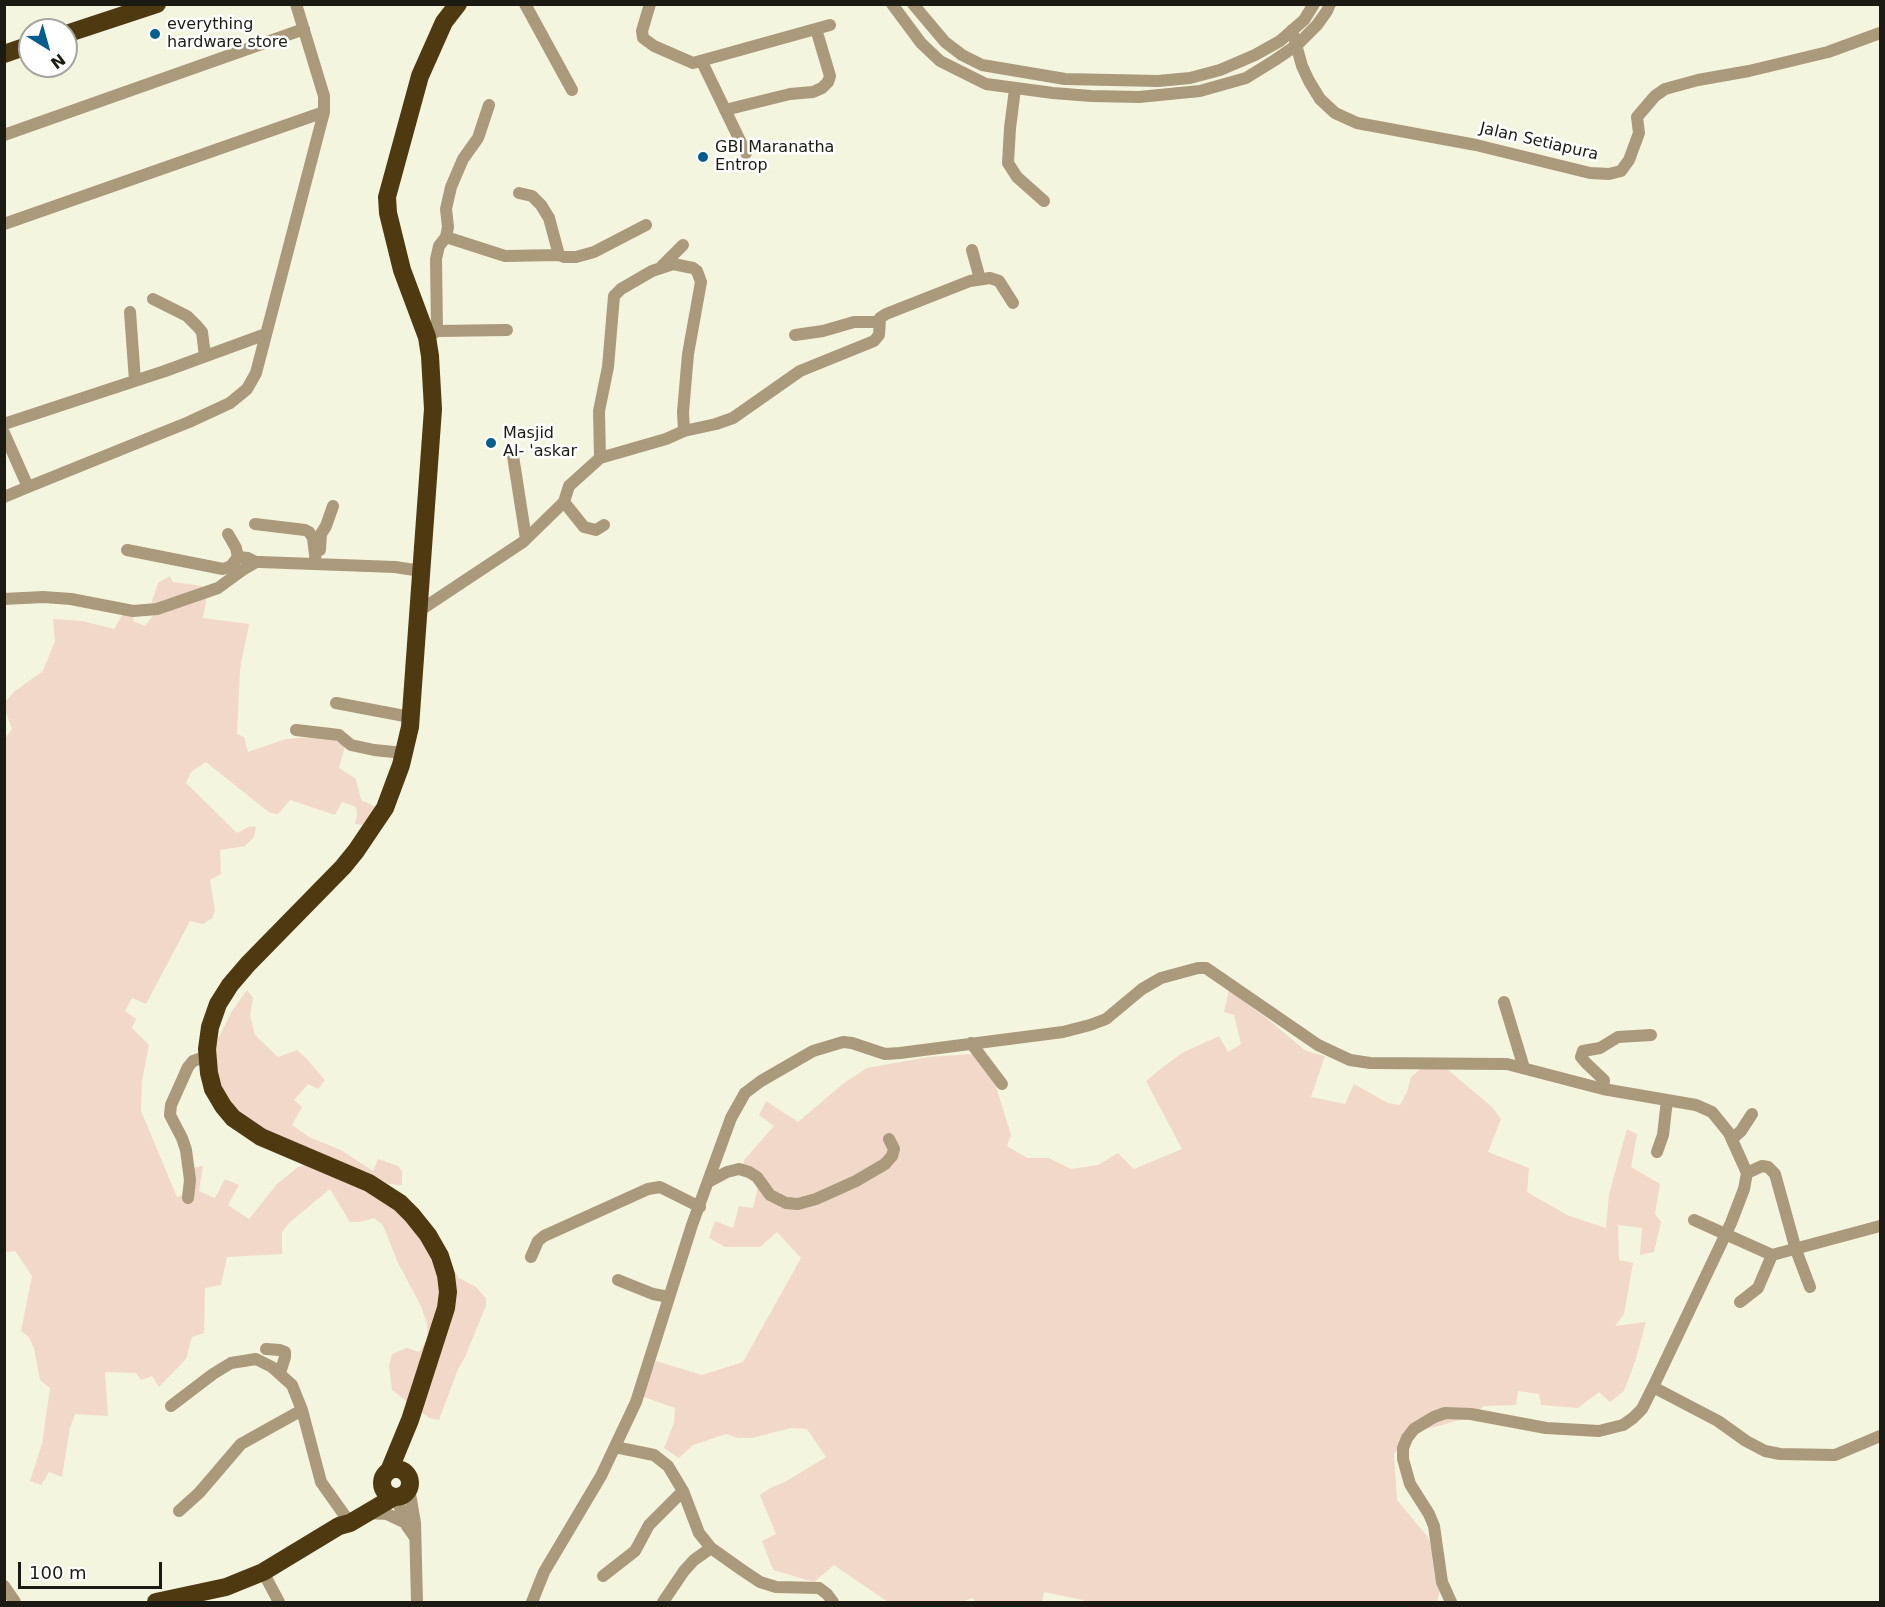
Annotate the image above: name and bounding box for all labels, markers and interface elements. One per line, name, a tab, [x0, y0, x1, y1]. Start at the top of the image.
place label: everything hardware store	[167, 15, 288, 53]
north arrow	[18, 18, 78, 78]
marker: everything hardware store	[148, 27, 162, 41]
text: N	[47, 50, 69, 73]
street label: Jalan Setiapura	[1478, 119, 1600, 165]
place label: GBI Maranatha Entrop	[715, 138, 834, 176]
marker: GBI Maranatha Entrop	[696, 150, 710, 164]
place label: Masjid Al- 'askar	[503, 424, 577, 462]
marker: Masjid Al- 'askar	[484, 436, 498, 450]
scale bar	[21, 1550, 165, 1588]
text: 100 m	[29, 1562, 87, 1583]

